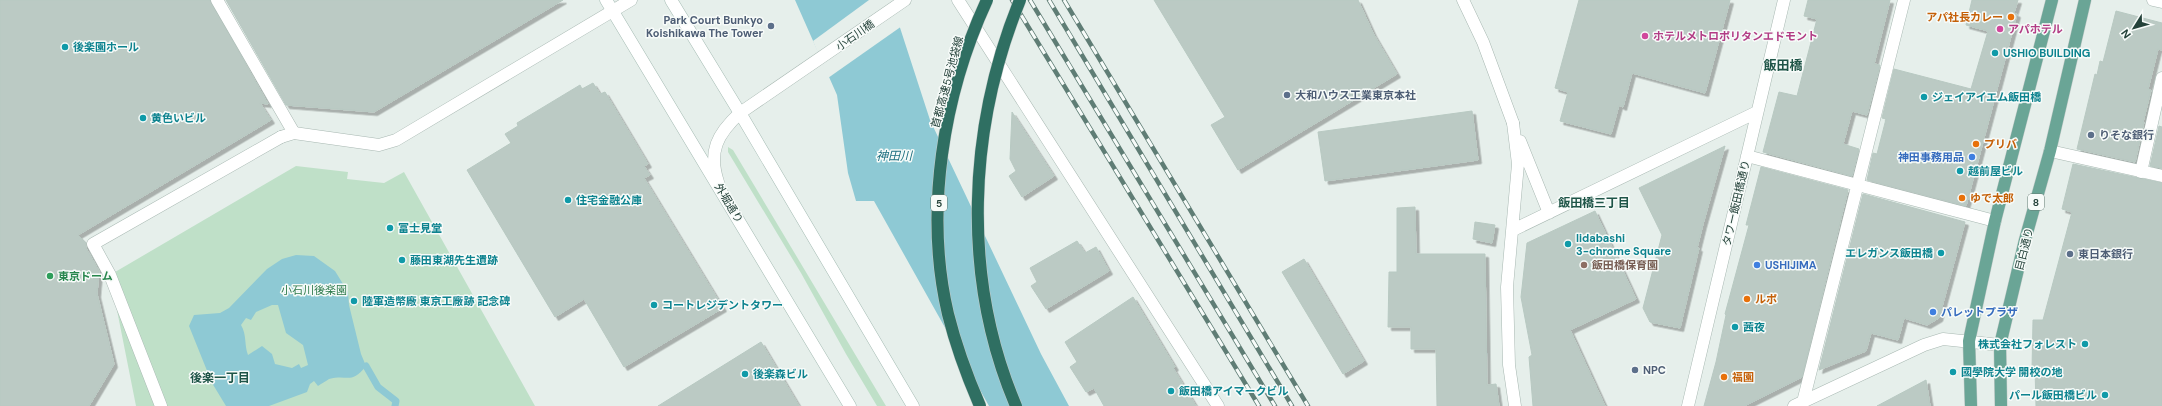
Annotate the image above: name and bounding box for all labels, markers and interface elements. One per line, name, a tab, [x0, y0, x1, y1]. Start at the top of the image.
north arrow	[2114, 8, 2154, 48]
place label: アパ社長カレー	[1926, 10, 2003, 24]
marker: アパ社長カレー	[2006, 12, 2016, 22]
place label: Park Court Bunkyo Koishikawa The Tower	[646, 13, 763, 40]
street label: 小石川橋	[833, 17, 877, 53]
marker: Park Court Bunkyo Koishikawa The Tower	[766, 21, 776, 31]
place label: アパホテル	[2008, 22, 2063, 36]
marker: アパホテル	[1995, 24, 2005, 34]
text: N	[2118, 27, 2134, 41]
place label: ホテルメトロポリタンエドモント	[1653, 29, 1818, 43]
marker: ホテルメトロポリタンエドモント	[1640, 31, 1650, 41]
street label: 首都高速5号池袋線	[928, 34, 966, 130]
place label: 後楽園ホール	[73, 40, 139, 54]
marker: 後楽園ホール	[60, 42, 70, 52]
place label: USHIO BUILDING	[2003, 46, 2090, 60]
marker: USHIO BUILDING	[1990, 48, 2000, 58]
district label: 飯田橋	[1763, 57, 1803, 74]
place label: 大和ハウス工業東京本社	[1295, 88, 1416, 102]
marker: 大和ハウス工業東京本社	[1282, 90, 1292, 100]
place label: ジェイアイエム飯田橋	[1932, 90, 2041, 104]
marker: ジェイアイエム飯田橋	[1919, 92, 1929, 102]
place label: 黄色いビル	[151, 111, 206, 125]
marker: 黄色いビル	[138, 113, 148, 123]
place label: りそな銀行	[2099, 128, 2154, 142]
marker: りそな銀行	[2086, 130, 2096, 140]
place label: プリバ	[1984, 137, 2017, 151]
marker: プリバ	[1971, 139, 1981, 149]
water label: 神田川	[876, 148, 914, 164]
place label: 神田事務用品	[1898, 150, 1964, 164]
marker: 神田事務用品	[1967, 152, 1977, 162]
street label: タワー飯田橋通り	[1719, 159, 1753, 247]
place label: 越前屋ビル	[1968, 164, 2023, 178]
marker: 越前屋ビル	[1955, 166, 1965, 176]
street label: 外堀通り	[712, 181, 746, 225]
place label: ゆで太郎	[1970, 191, 2014, 205]
place label: 住宅金融公庫	[576, 193, 642, 207]
marker: ゆで太郎	[1957, 193, 1967, 203]
road number: 8	[2028, 194, 2044, 210]
marker: 住宅金融公庫	[563, 195, 573, 205]
road number: 5	[931, 195, 947, 211]
district label: 飯田橋三丁目	[1558, 195, 1630, 211]
place label: 富士見堂	[398, 221, 442, 235]
marker: 富士見堂	[385, 223, 395, 233]
street label: 目白通り	[2012, 226, 2036, 272]
place label: Iidabashi 3-chrome Square	[1576, 231, 1672, 258]
marker: Iidabashi 3-chrome Square	[1563, 239, 1573, 249]
place label: エレガンス飯田橋	[1845, 246, 1933, 260]
place label: 東日本銀行	[2078, 247, 2133, 261]
marker: エレガンス飯田橋	[1936, 248, 1946, 258]
marker: 東日本銀行	[2065, 249, 2075, 259]
place label: 藤田東湖先生遺跡	[410, 253, 498, 267]
marker: 藤田東湖先生遺跡	[397, 255, 407, 265]
place label: 飯田橋保育園	[1591, 258, 1658, 272]
place label: USHIJIMA	[1765, 258, 1817, 272]
marker: 飯田橋保育園	[1579, 260, 1589, 270]
marker: USHIJIMA	[1752, 260, 1762, 270]
place label: 東京ドーム	[58, 269, 113, 283]
marker: 東京ドーム	[45, 271, 55, 281]
park label: 小石川後楽園	[281, 283, 347, 297]
place label: ルポ	[1755, 292, 1777, 306]
place label: 陸軍造幣廠 東京工廠跡 記念碑	[362, 294, 510, 308]
marker: ルポ	[1742, 294, 1752, 304]
marker: 陸軍造幣廠 東京工廠跡 記念碑	[349, 296, 359, 306]
place label: コートレジデントタワー	[662, 298, 783, 312]
marker: コートレジデントタワー	[649, 300, 659, 310]
place label: パレットプラザ	[1941, 305, 2018, 319]
marker: パレットプラザ	[1928, 307, 1938, 317]
place label: 茜夜	[1743, 320, 1765, 334]
marker: 茜夜	[1730, 322, 1740, 332]
place label: 株式会社フォレスト	[1978, 337, 2077, 351]
marker: 株式会社フォレスト	[2080, 339, 2090, 349]
place label: NPC	[1643, 363, 1666, 377]
marker: NPC	[1630, 365, 1640, 375]
place label: 國學院大学 開校の地	[1961, 365, 2063, 379]
place label: 後楽森ビル	[753, 367, 808, 381]
marker: 國學院大学 開校の地	[1948, 367, 1958, 377]
marker: 後楽森ビル	[740, 369, 750, 379]
district label: 後楽一丁目	[190, 370, 250, 386]
place label: 福園	[1732, 370, 1754, 384]
marker: 福園	[1719, 372, 1729, 382]
place label: 飯田橋アイマークビル	[1178, 384, 1288, 398]
marker: 飯田橋アイマークビル	[1166, 386, 1176, 396]
place label: パール飯田橋ビル	[2009, 388, 2097, 402]
marker: パール飯田橋ビル	[2100, 390, 2110, 400]

